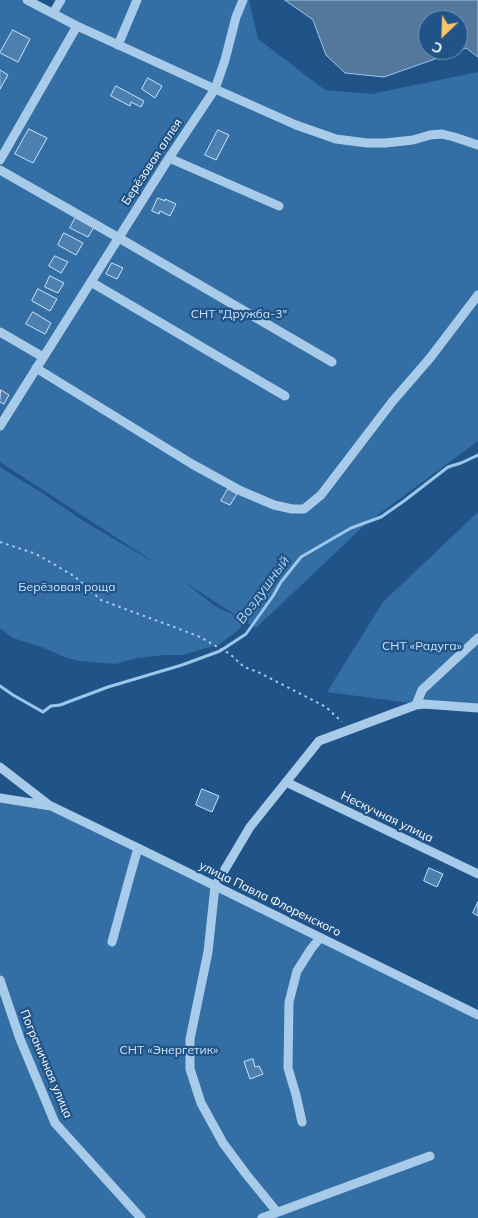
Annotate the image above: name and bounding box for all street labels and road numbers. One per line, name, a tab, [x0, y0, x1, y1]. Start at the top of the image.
street label: Берёзовая аллея	[119, 116, 185, 208]
street label: Нескучная улица	[339, 788, 435, 846]
street label: улица Павла Флоренского	[197, 858, 343, 940]
street label: Пограничная улица	[17, 1008, 75, 1120]

